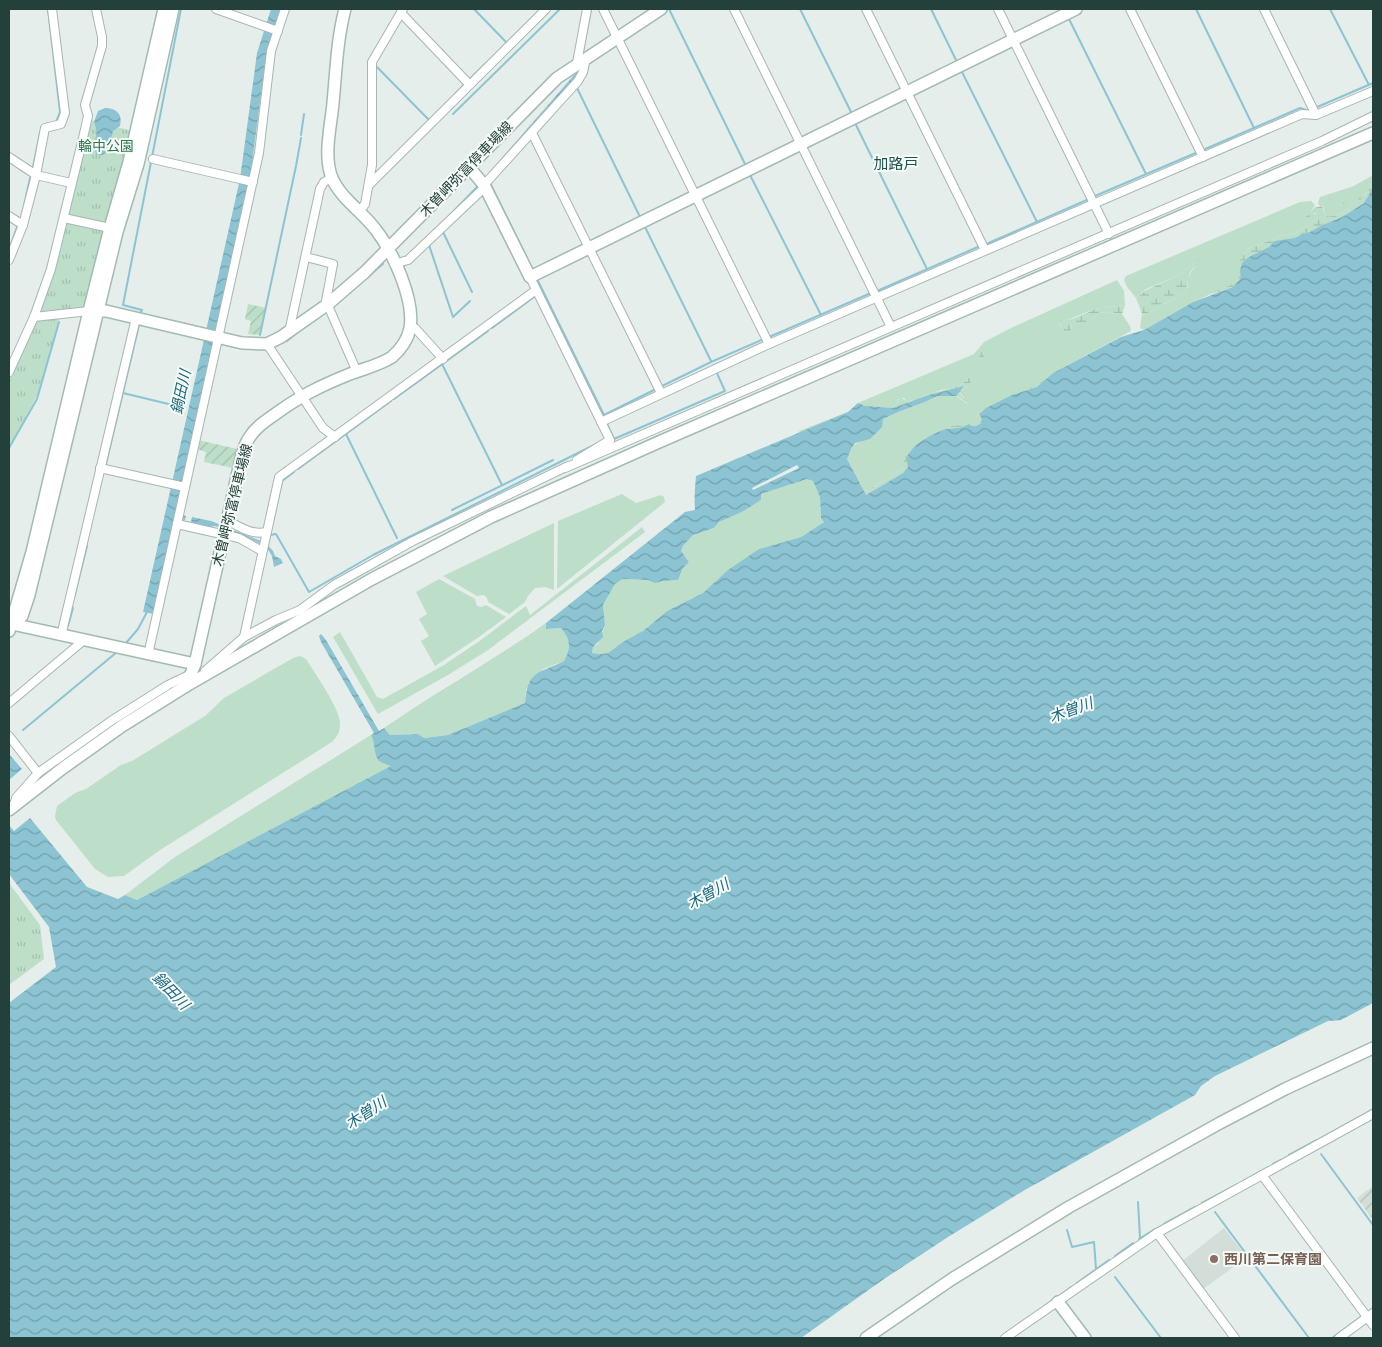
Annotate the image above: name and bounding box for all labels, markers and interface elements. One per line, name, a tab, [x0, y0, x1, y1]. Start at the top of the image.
street label: 木曽岬弥富停車場線	[415, 117, 517, 221]
park label: 輪中公園	[78, 136, 134, 156]
district label: 加路戸	[873, 153, 919, 175]
water label: 鍋田川	[166, 366, 197, 416]
street label: 木曽岬弥富停車場線	[207, 441, 257, 569]
water label: 木曽川	[1046, 691, 1098, 728]
water label: 木曽川	[683, 873, 735, 915]
water label: 鍋田川	[147, 967, 196, 1016]
water label: 木曽川	[341, 1090, 393, 1134]
place label: 西川第二保育園	[1224, 1249, 1322, 1269]
marker: 西川第二保育園	[1208, 1253, 1220, 1265]

